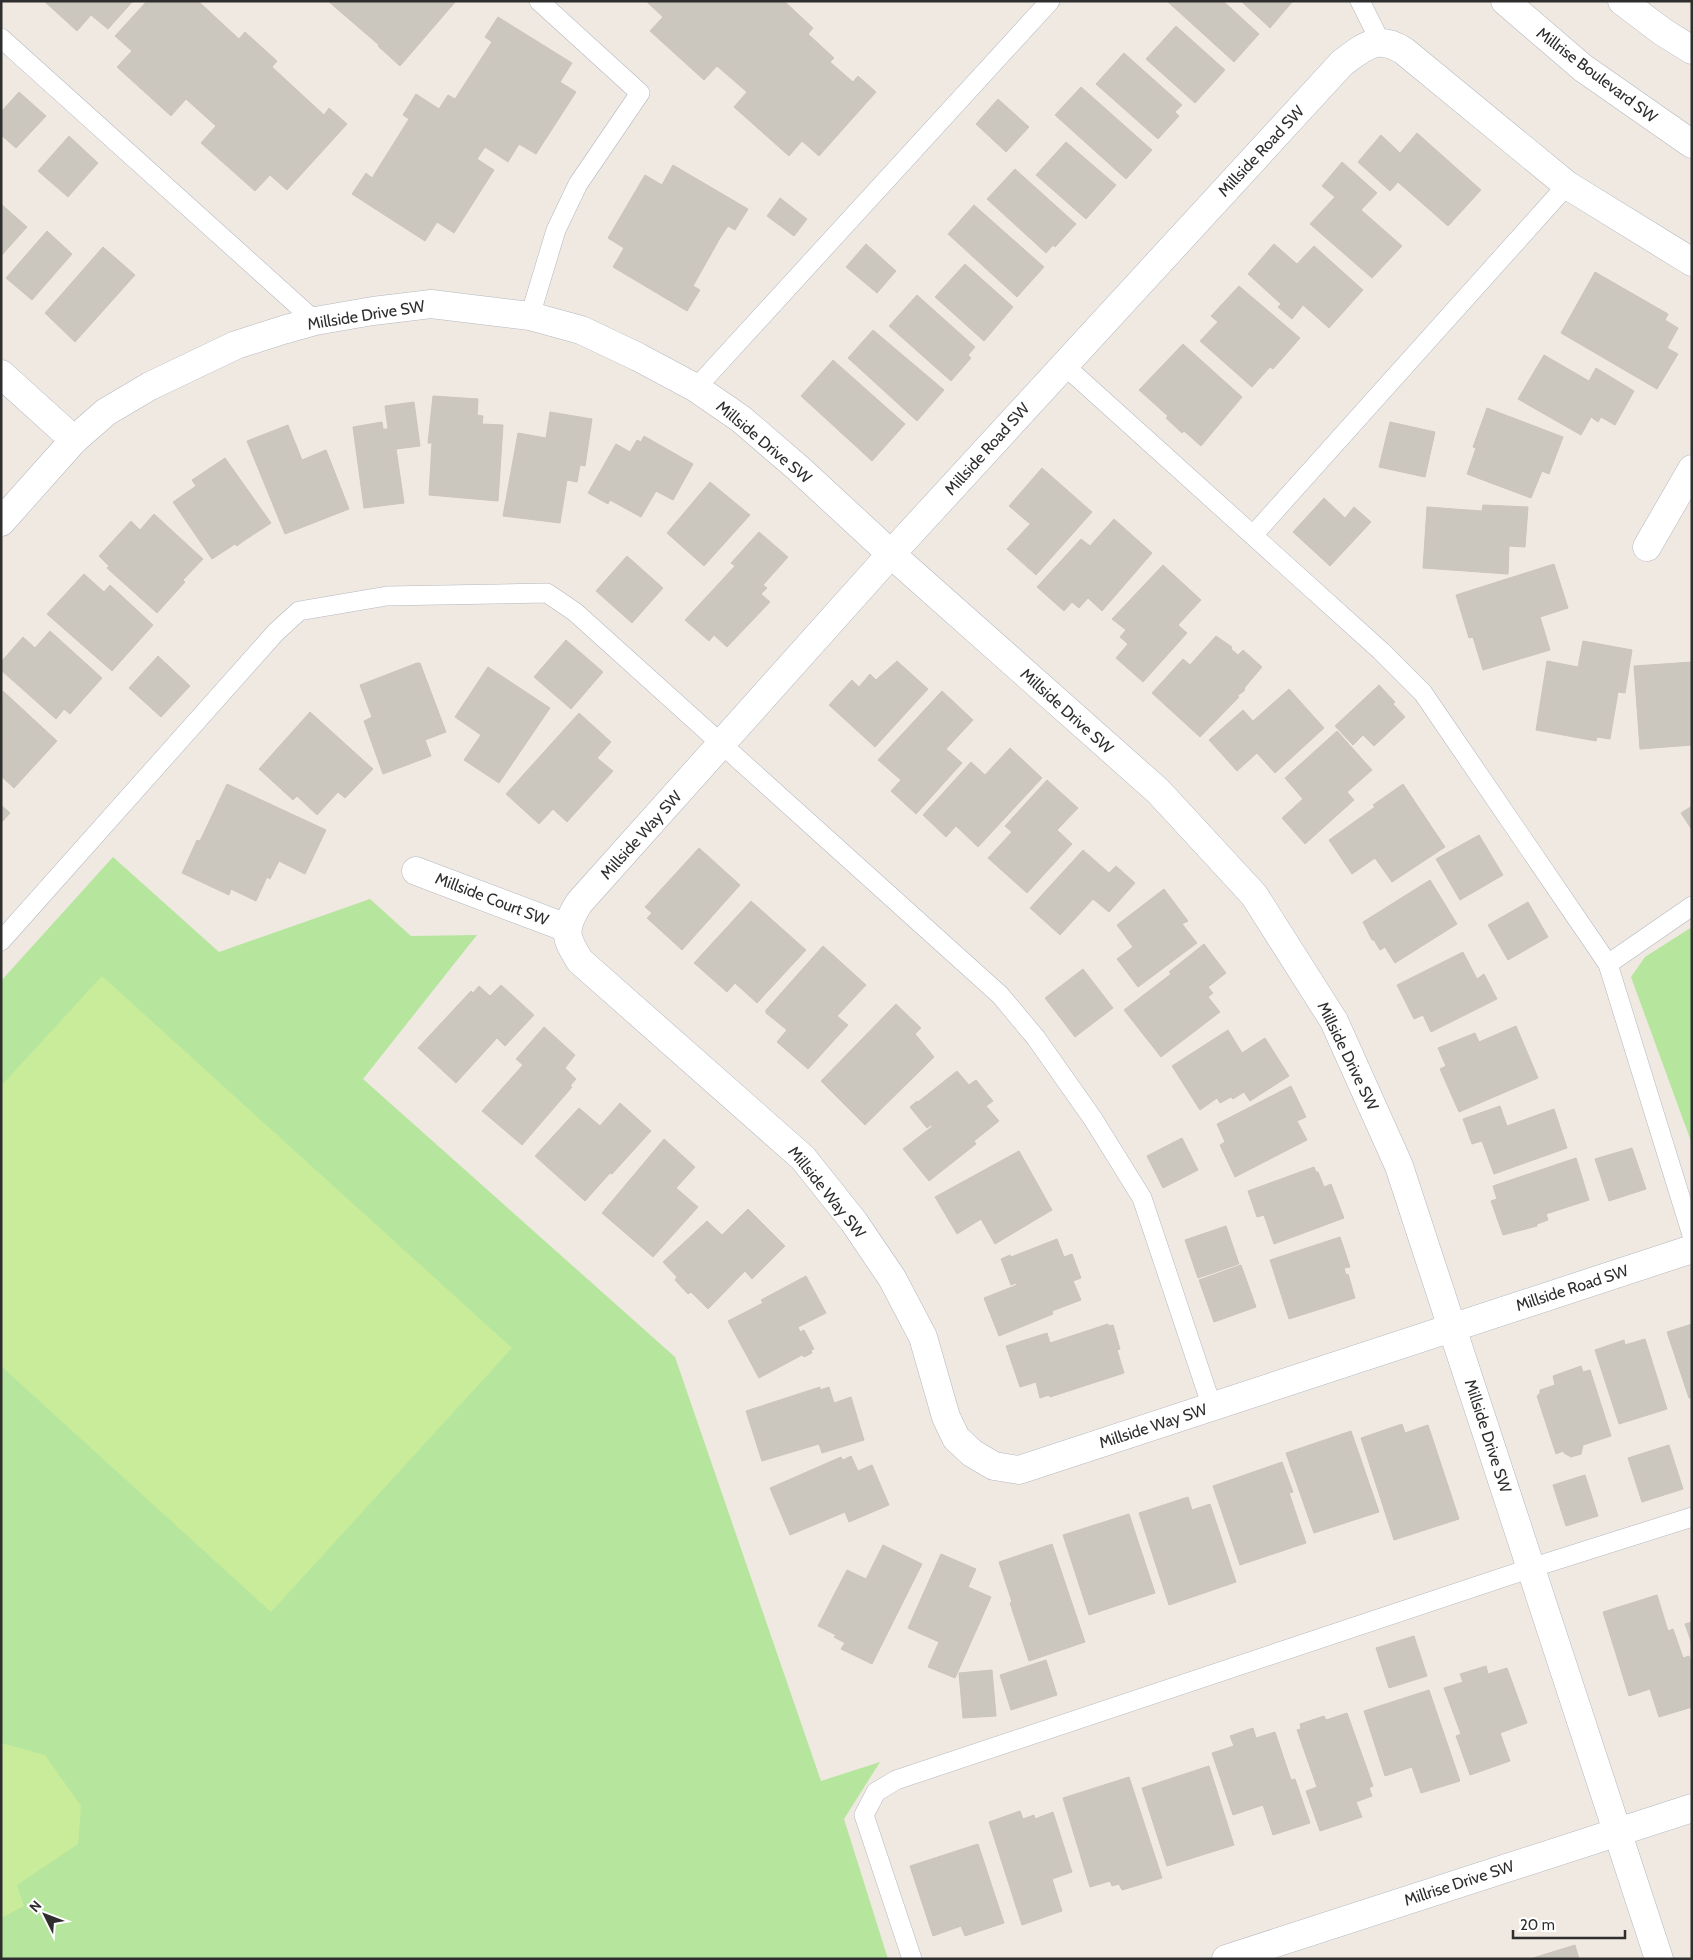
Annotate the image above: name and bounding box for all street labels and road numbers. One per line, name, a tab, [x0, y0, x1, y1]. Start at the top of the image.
street label: Millrise Boulevard SW	[1533, 23, 1662, 127]
street label: Millside Road SW	[1214, 101, 1309, 200]
street label: Millside Drive SW	[306, 296, 427, 334]
street label: Millside Drive SW	[713, 397, 816, 488]
street label: Millside Road SW	[941, 398, 1034, 499]
street label: Millside Drive SW	[1017, 664, 1118, 758]
street label: Millside Way SW	[596, 786, 686, 883]
street label: Millside Court SW	[433, 869, 552, 930]
street label: Millside Drive SW	[1314, 999, 1383, 1114]
street label: Millside Way SW	[784, 1142, 870, 1242]
street label: Millside Road SW	[1513, 1261, 1632, 1315]
street label: Millside Drive SW	[1461, 1377, 1516, 1496]
street label: Millside Way SW	[1097, 1399, 1210, 1452]
street label: Millrise Drive SW	[1402, 1856, 1517, 1910]

